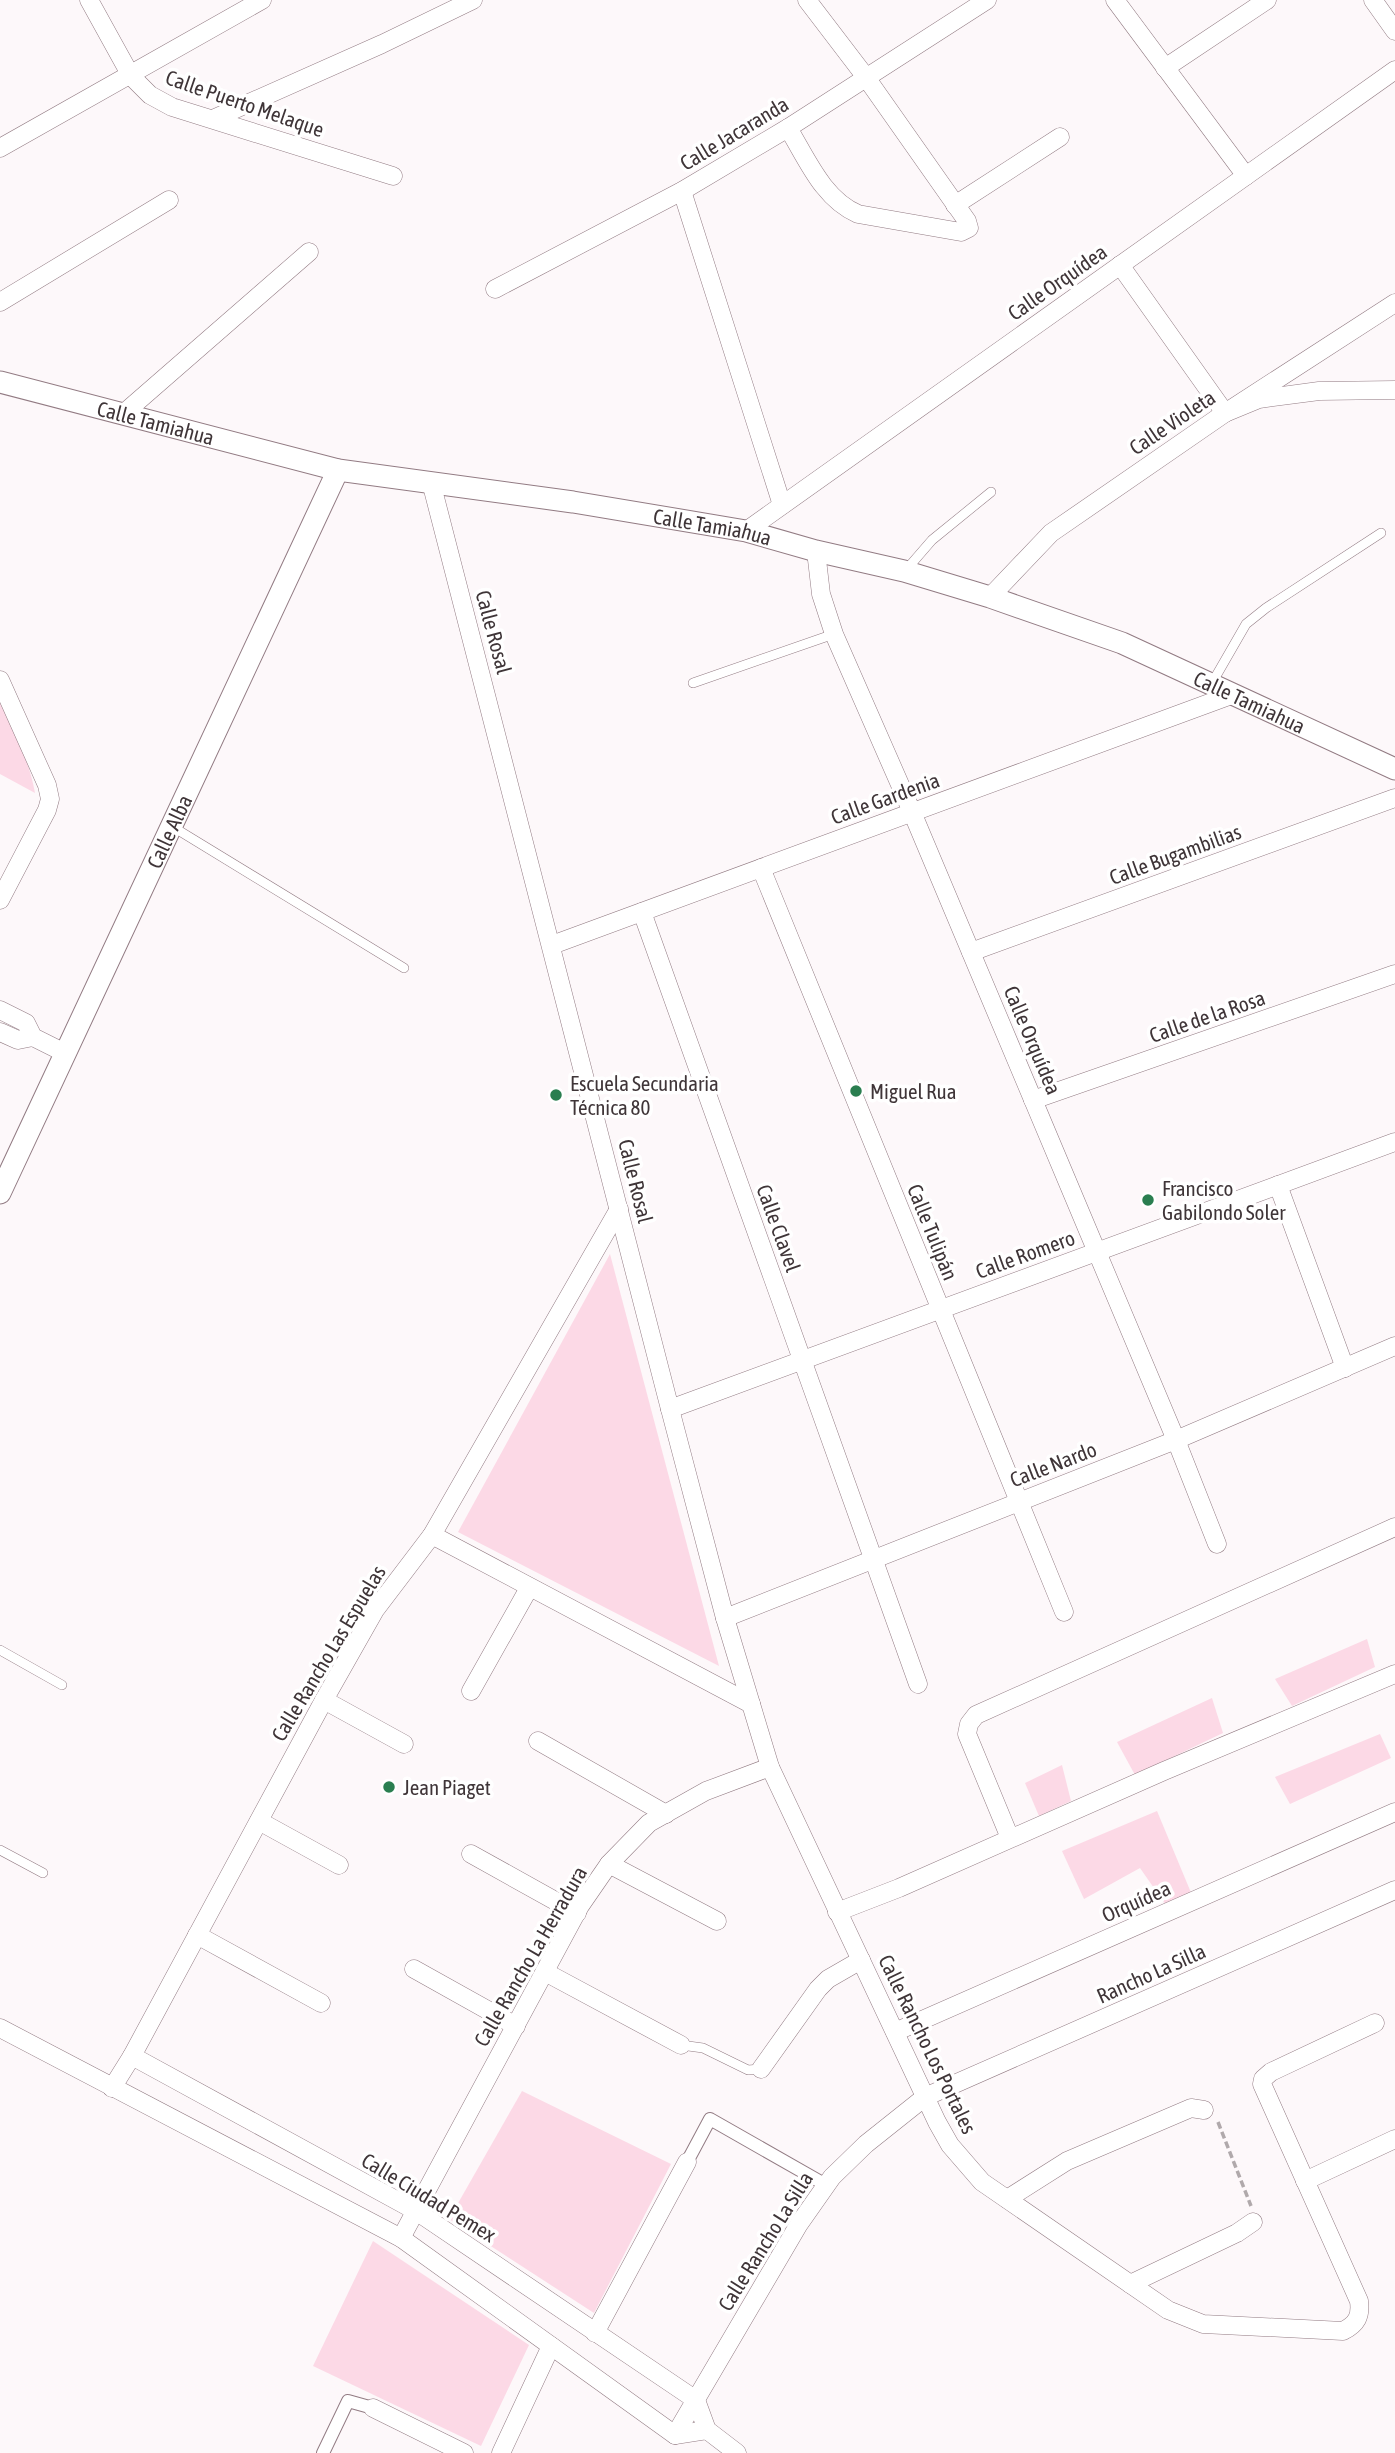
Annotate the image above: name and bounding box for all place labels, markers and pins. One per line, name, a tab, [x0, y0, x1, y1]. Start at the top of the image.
place label: Escuela Secundaria Técnica 80	[570, 1071, 719, 1119]
place label: Miguel Rua	[870, 1079, 956, 1103]
marker: Miguel Rua	[848, 1083, 864, 1099]
marker: Escuela Secundaria Técnica 80	[548, 1087, 564, 1103]
place label: Francisco Gabilondo Soler	[1162, 1176, 1286, 1224]
marker: Francisco Gabilondo Soler	[1140, 1192, 1156, 1208]
place label: Jean Piaget	[403, 1775, 491, 1799]
marker: Jean Piaget	[381, 1779, 397, 1795]

